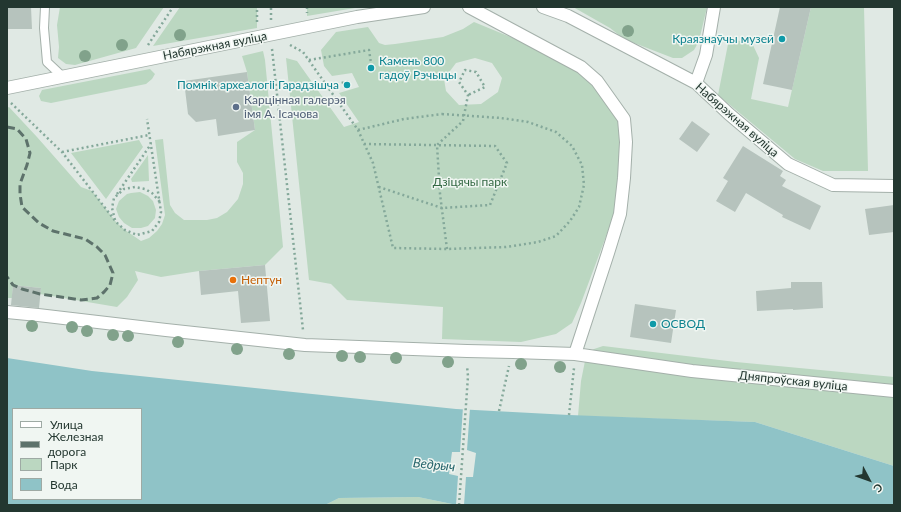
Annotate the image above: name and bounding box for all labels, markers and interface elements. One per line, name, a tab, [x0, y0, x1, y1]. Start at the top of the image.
street label: Набярэжная вуліца	[162, 29, 268, 63]
place label: Краязнаўчы музей	[672, 32, 774, 46]
marker: Краязнаўчы музей	[777, 34, 787, 44]
place label: Камень 800 гадоў Рэчыцы	[379, 54, 457, 82]
marker: Камень 800 гадоў Рэчыцы	[366, 63, 376, 73]
place label: Помнік археалогіі Гарадзішча	[177, 78, 339, 92]
marker: Помнік археалогіі Гарадзішча	[342, 80, 352, 90]
street label: Набярэжная вуліца	[692, 80, 782, 160]
place label: Карцінная галерэя імя А. Ісачова	[244, 93, 346, 121]
marker: Карцінная галерэя імя А. Ісачова	[231, 102, 241, 112]
park label: Дзіцячы парк	[433, 175, 507, 189]
place label: Нептун	[241, 273, 282, 287]
marker: Нептун	[228, 275, 238, 285]
place label: ОСВОД	[661, 317, 705, 331]
marker: ОСВОД	[648, 319, 658, 329]
street label: Дняпроўская вуліца	[738, 368, 848, 394]
legend	[12, 408, 142, 500]
text: Улица	[50, 417, 83, 432]
text: Железная дорога	[48, 429, 103, 459]
water label: Ведрыч	[412, 455, 456, 475]
text: Парк	[50, 457, 78, 472]
north arrow	[849, 460, 889, 500]
text: Вода	[50, 477, 78, 492]
text: С	[871, 481, 886, 495]

